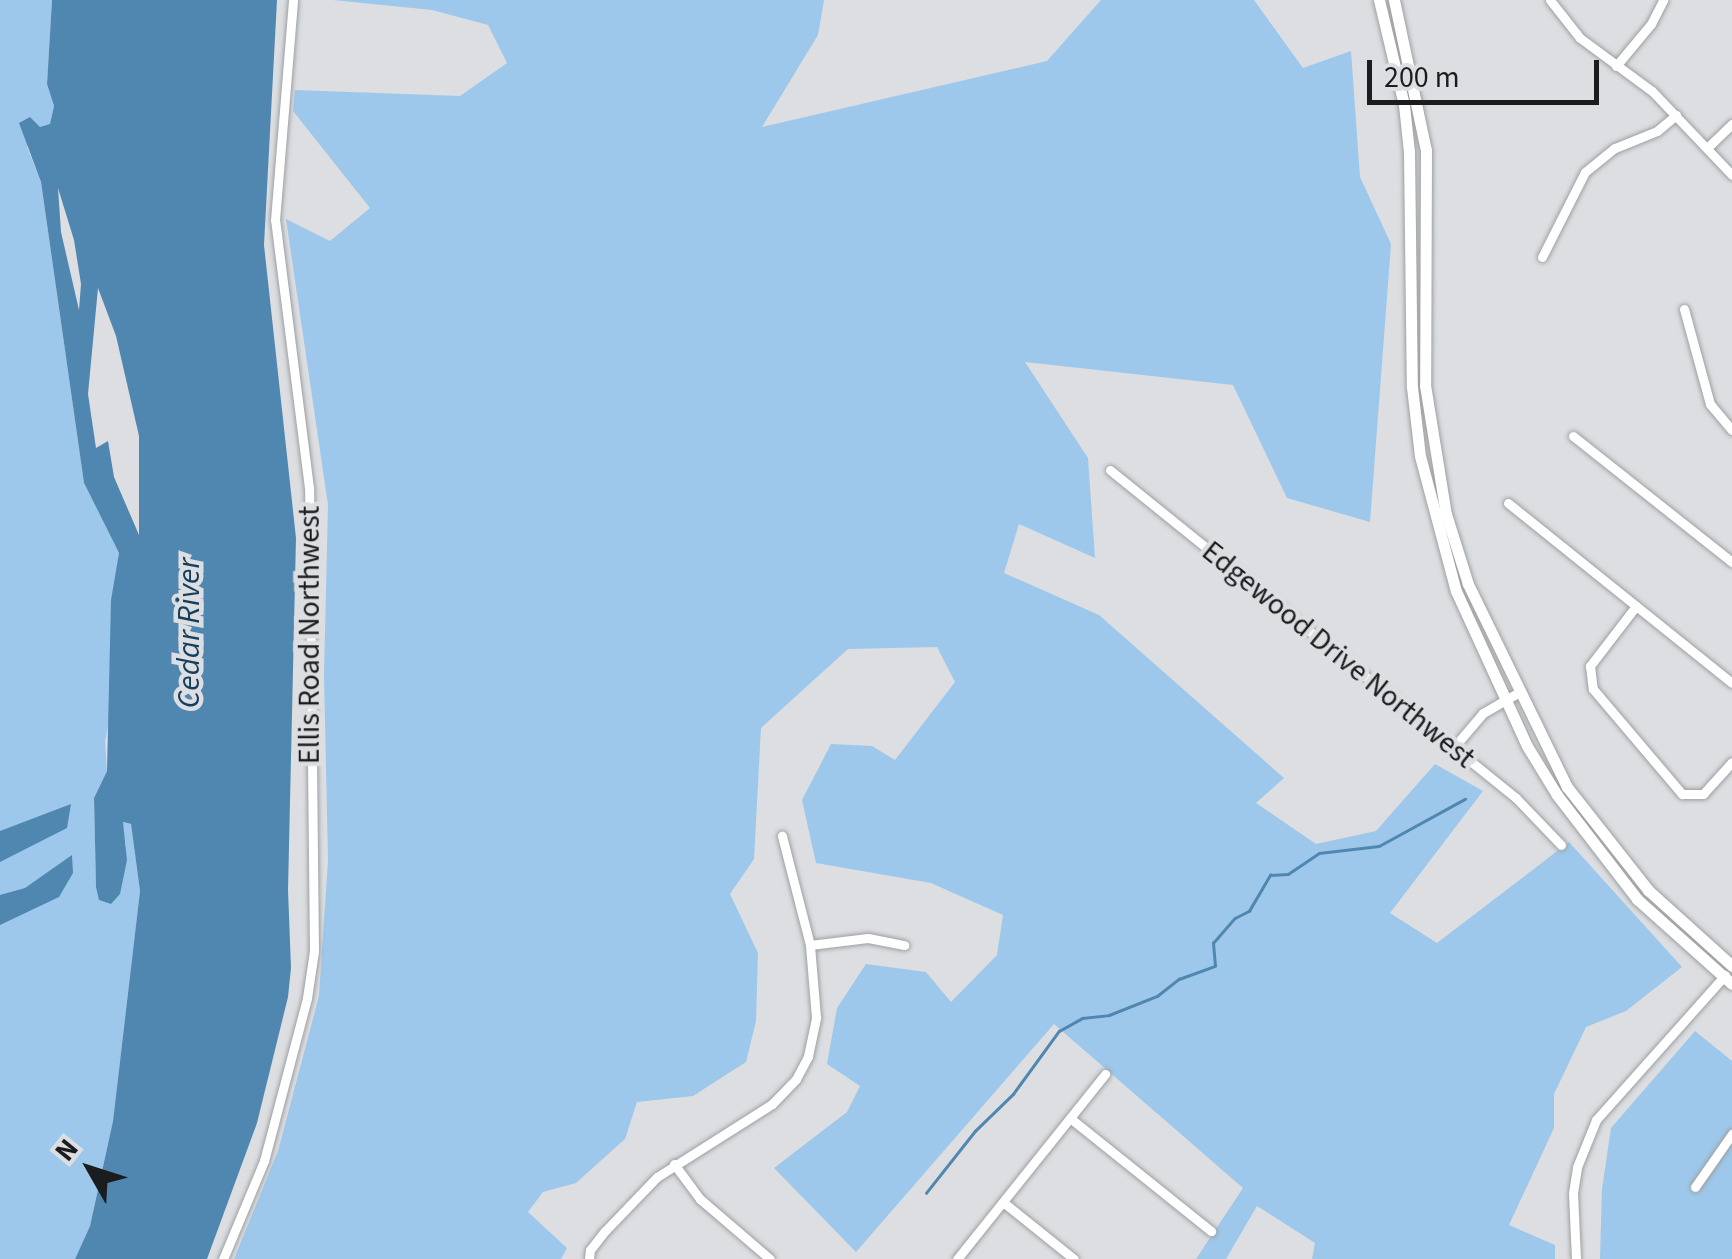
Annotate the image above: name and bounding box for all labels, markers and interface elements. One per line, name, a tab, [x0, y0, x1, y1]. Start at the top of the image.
scale bar	[1372, 40, 1604, 102]
text: 200 m	[1384, 56, 1460, 99]
street label: Ellis Road Northwest	[292, 506, 328, 764]
street label: Edgewood Drive Northwest	[1194, 534, 1482, 776]
water label: Cedar River	[170, 558, 208, 708]
north arrow	[40, 1119, 140, 1219]
text: N	[45, 1130, 88, 1170]

